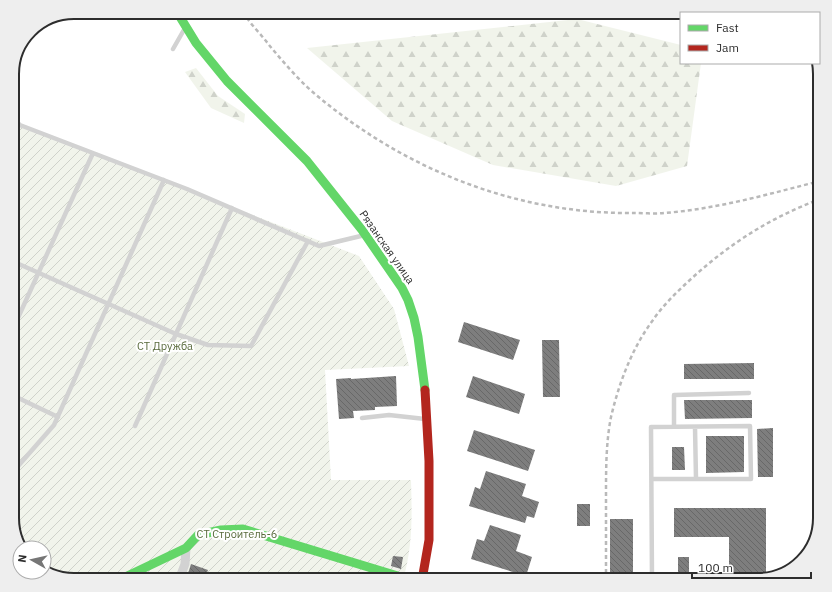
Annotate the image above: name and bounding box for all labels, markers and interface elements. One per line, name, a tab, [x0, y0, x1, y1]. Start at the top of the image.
legend	[680, 12, 820, 64]
text: Fast	[716, 20, 739, 35]
text: Jam	[716, 40, 739, 55]
street label: Рязанская улица	[356, 208, 418, 287]
park label: СТ Дружба	[137, 339, 193, 353]
park label: СТ Строитель-6	[197, 527, 277, 541]
north arrow	[12, 540, 52, 580]
text: N	[15, 554, 30, 564]
scale bar	[692, 554, 811, 580]
text: 100 m	[698, 560, 733, 575]

